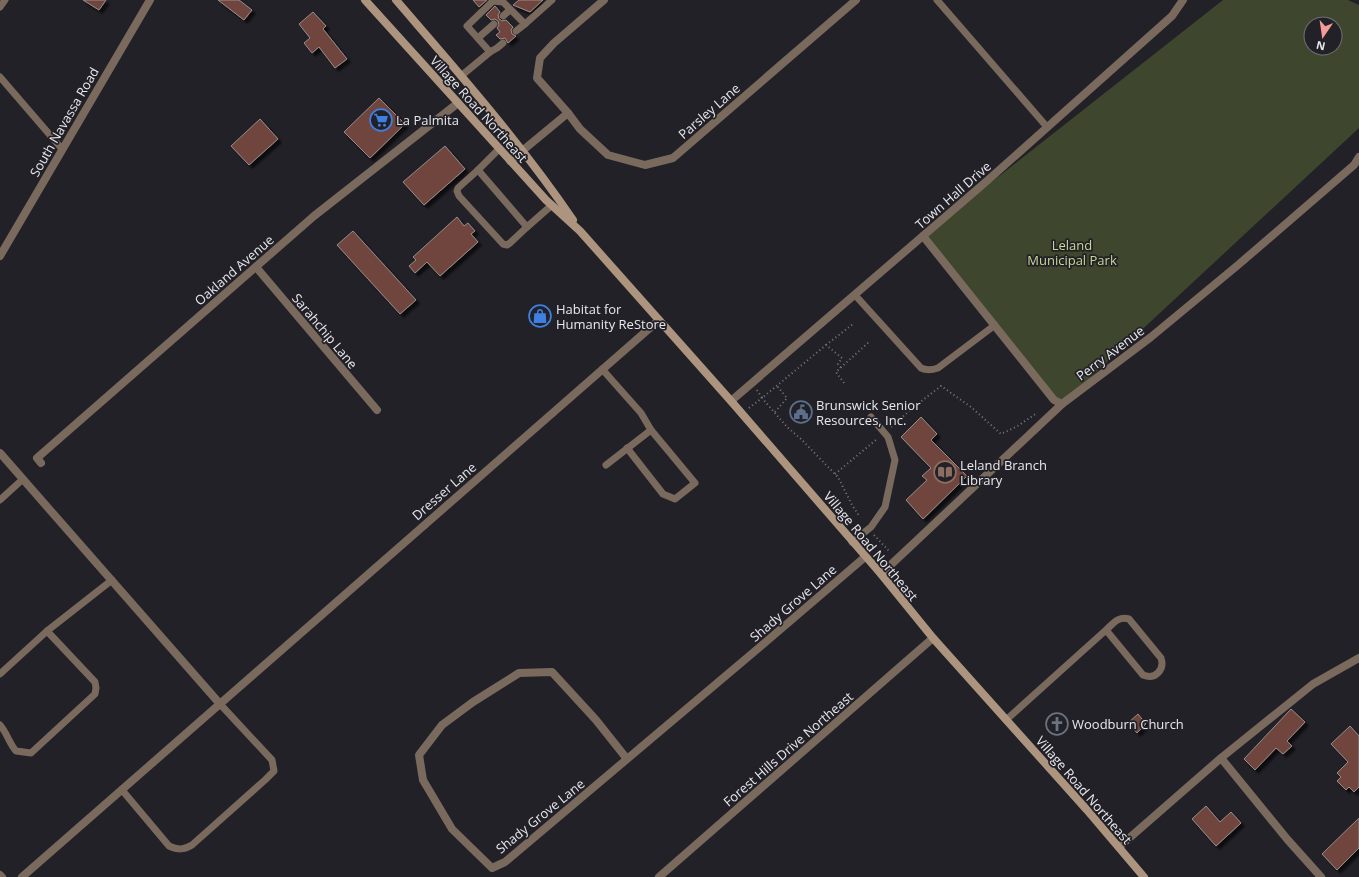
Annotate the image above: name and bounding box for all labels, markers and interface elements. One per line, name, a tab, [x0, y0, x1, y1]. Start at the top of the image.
north arrow	[1303, 16, 1343, 56]
text: N	[1315, 38, 1327, 55]
street label: Village Road Northeast	[426, 52, 532, 167]
street label: South Navassa Road	[25, 64, 103, 180]
street label: Parsley Lane	[674, 79, 744, 143]
supermarket icon: La Palmita	[368, 107, 394, 133]
place label: La Palmita	[396, 111, 459, 129]
street label: Town Hall Drive	[911, 157, 995, 233]
street label: Oakland Avenue	[191, 231, 277, 309]
park label: Leland Municipal Park	[1027, 236, 1117, 269]
street label: Sarahchip Lane	[288, 290, 362, 372]
place label: Habitat for Humanity ReStore	[556, 300, 666, 333]
shop icon: Habitat for Humanity ReStore	[527, 303, 553, 329]
street label: Perry Avenue	[1072, 321, 1148, 385]
place label: Brunswick Senior Resources, Inc.	[816, 396, 921, 429]
public building icon: Brunswick Senior Resources, Inc.	[788, 399, 814, 425]
place label: Leland Branch Library	[960, 456, 1047, 489]
street label: Dresser Lane	[408, 458, 480, 524]
library icon: Leland Branch Library	[932, 459, 958, 485]
street label: Village Road Northeast	[820, 487, 922, 605]
street label: Shady Grove Lane	[746, 560, 840, 646]
street label: Forest Hills Drive Northeast	[719, 687, 857, 810]
church icon: Woodburn Church	[1044, 711, 1070, 737]
place label: Woodburn Church	[1072, 715, 1184, 733]
street label: Village Road Northeast	[1032, 732, 1136, 848]
street label: Shady Grove Lane	[492, 775, 588, 857]

